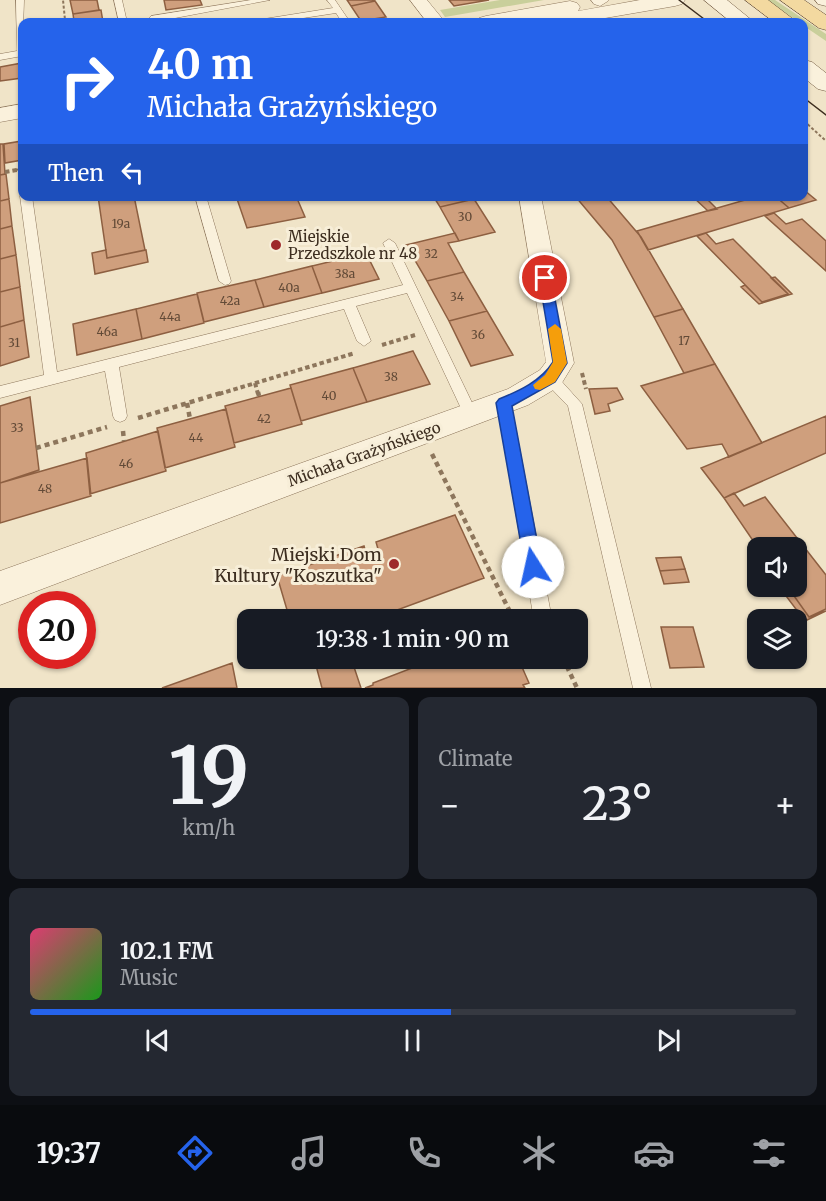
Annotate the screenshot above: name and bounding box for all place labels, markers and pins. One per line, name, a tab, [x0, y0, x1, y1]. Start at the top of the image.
place label: Miejskie Przedszkole nr 48	[288, 227, 417, 263]
marker: Miejskie Przedszkole nr 48	[269, 238, 283, 252]
pin	[519, 252, 570, 303]
place label: Miejski Dom Kultury "Koszutka"	[214, 543, 382, 587]
marker: Miejski Dom Kultury "Koszutka"	[387, 557, 401, 571]

